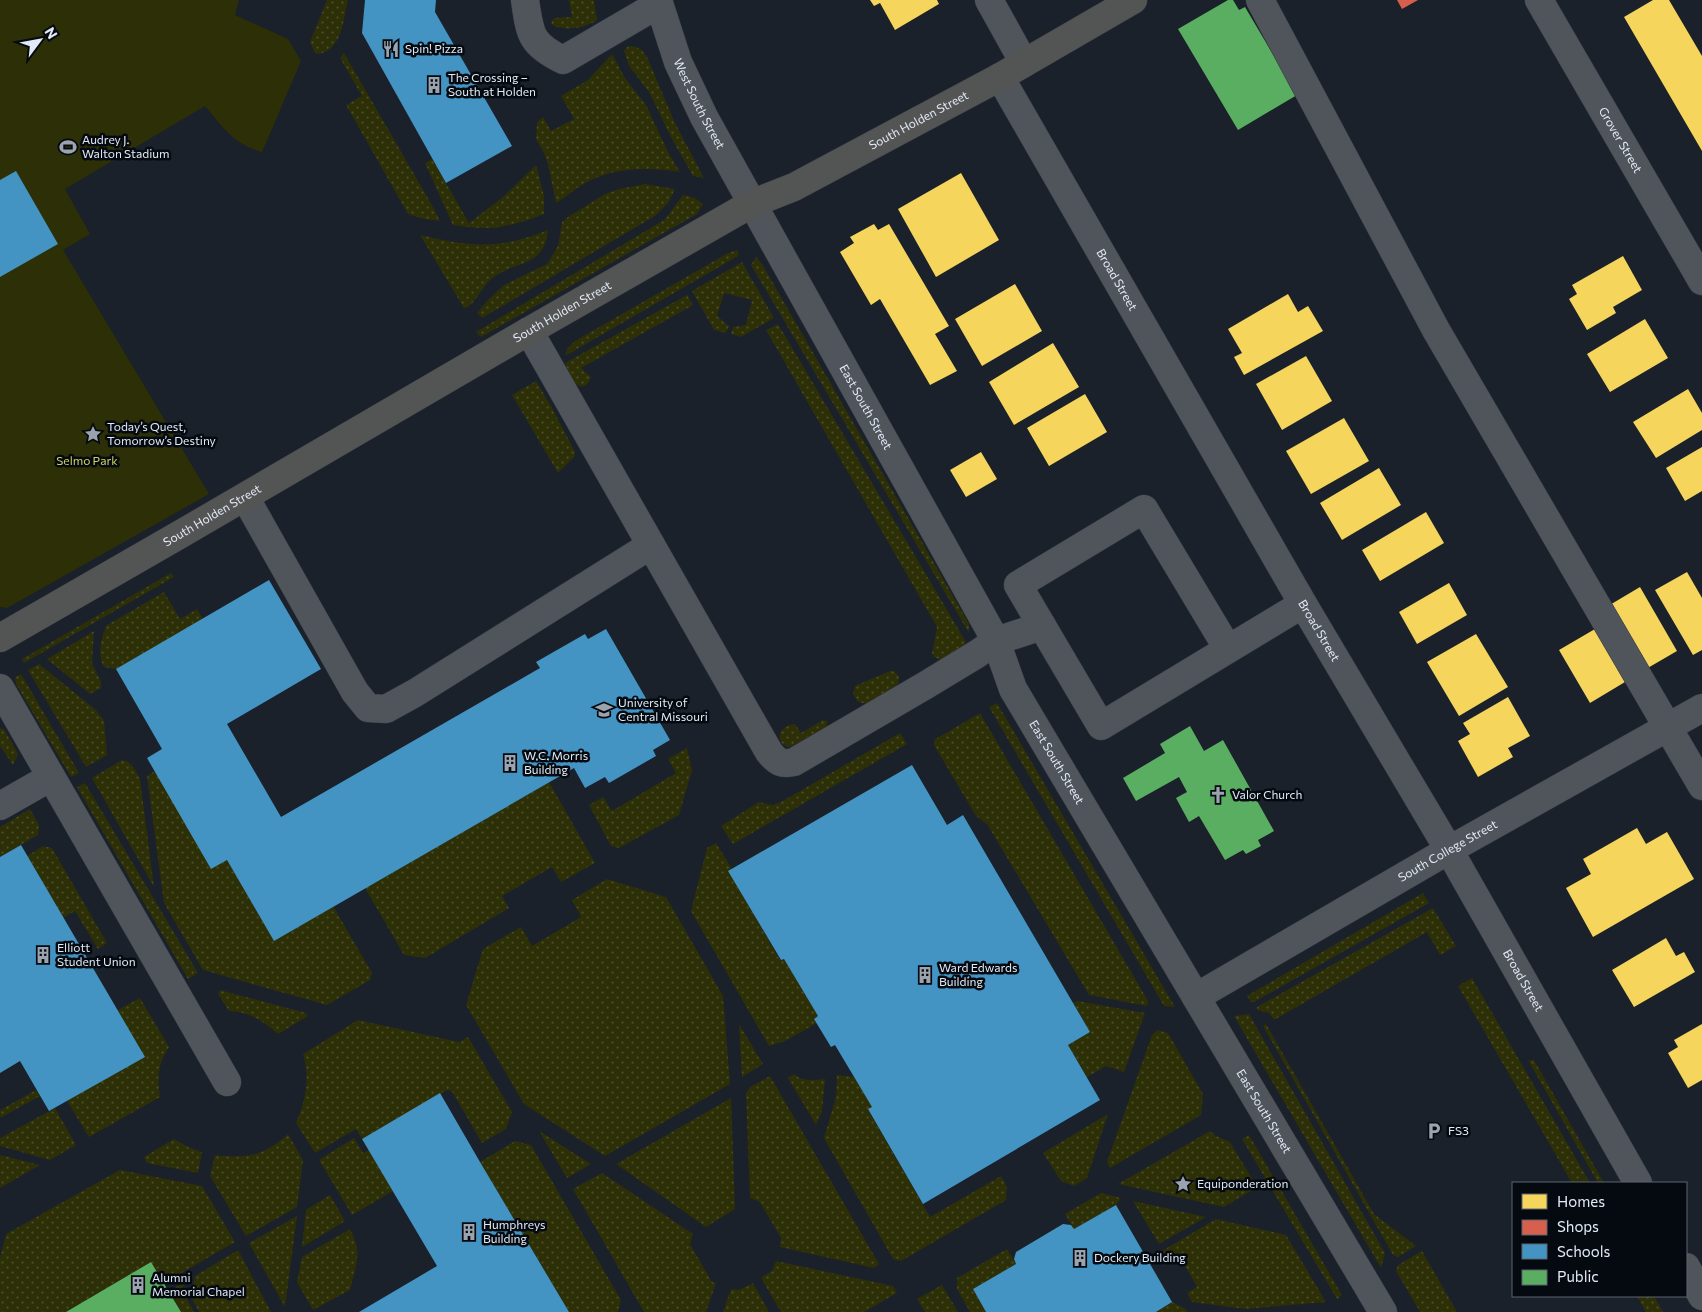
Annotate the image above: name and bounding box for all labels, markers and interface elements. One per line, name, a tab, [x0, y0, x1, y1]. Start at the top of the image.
north arrow	[15, 15, 65, 65]
text: N	[41, 24, 61, 42]
restaurant icon: Spin! Pizza	[381, 39, 401, 59]
place label: Spin! Pizza	[405, 41, 463, 55]
street label: West South Street	[671, 56, 728, 151]
place label: The Crossing – South at Holden	[448, 70, 536, 98]
building icon: The Crossing – South at Holden	[424, 75, 444, 95]
street label: South Holden Street	[866, 87, 970, 152]
street label: Grover Street	[1597, 104, 1646, 175]
place label: Audrey J. Walton Stadium	[82, 132, 169, 160]
sports icon: Audrey J. Walton Stadium	[58, 137, 78, 157]
street label: Broad Street	[1094, 246, 1141, 313]
street label: South Holden Street	[510, 277, 613, 345]
street label: East South Street	[837, 362, 896, 452]
place label: Today’s Quest, Tomorrow’s Destiny	[107, 419, 216, 447]
place icon: Today’s Quest, Tomorrow’s Destiny	[83, 424, 103, 444]
park label: Selmo Park	[56, 453, 118, 467]
street label: South Holden Street	[160, 481, 263, 549]
street label: Broad Street	[1296, 597, 1343, 664]
place label: University of Central Missouri	[618, 695, 708, 723]
school or university icon: University of Central Missouri	[594, 700, 614, 720]
street label: East South Street	[1027, 717, 1088, 806]
place label: W.C. Morris Building	[524, 748, 588, 776]
building icon: W.C. Morris Building	[500, 753, 520, 773]
church icon: Valor Church	[1208, 785, 1228, 805]
place label: Valor Church	[1232, 787, 1302, 801]
street label: South College Street	[1395, 816, 1499, 884]
place label: Elliott Student Union	[57, 940, 136, 968]
building icon: Elliott Student Union	[33, 945, 53, 965]
street label: Broad Street	[1501, 947, 1547, 1014]
place label: Ward Edwards Building	[939, 960, 1018, 988]
building icon: Ward Edwards Building	[915, 965, 935, 985]
street label: East South Street	[1234, 1066, 1295, 1155]
parking icon: FS3	[1424, 1121, 1444, 1141]
place label: FS3	[1448, 1123, 1469, 1137]
place icon: Equiponderation	[1173, 1174, 1193, 1194]
place label: Equiponderation	[1197, 1176, 1288, 1190]
legend	[1512, 1182, 1687, 1297]
text: Homes	[1557, 1192, 1605, 1210]
place label: Humphreys Building	[483, 1217, 546, 1245]
text: Shops	[1557, 1217, 1599, 1235]
building icon: Humphreys Building	[459, 1222, 479, 1242]
text: Schools	[1557, 1242, 1611, 1260]
building icon: Dockery Building	[1070, 1248, 1090, 1268]
place label: Dockery Building	[1094, 1250, 1186, 1264]
text: Public	[1557, 1267, 1599, 1285]
place label: Alumni Memorial Chapel	[152, 1270, 245, 1298]
building icon: Alumni Memorial Chapel	[128, 1275, 148, 1295]

